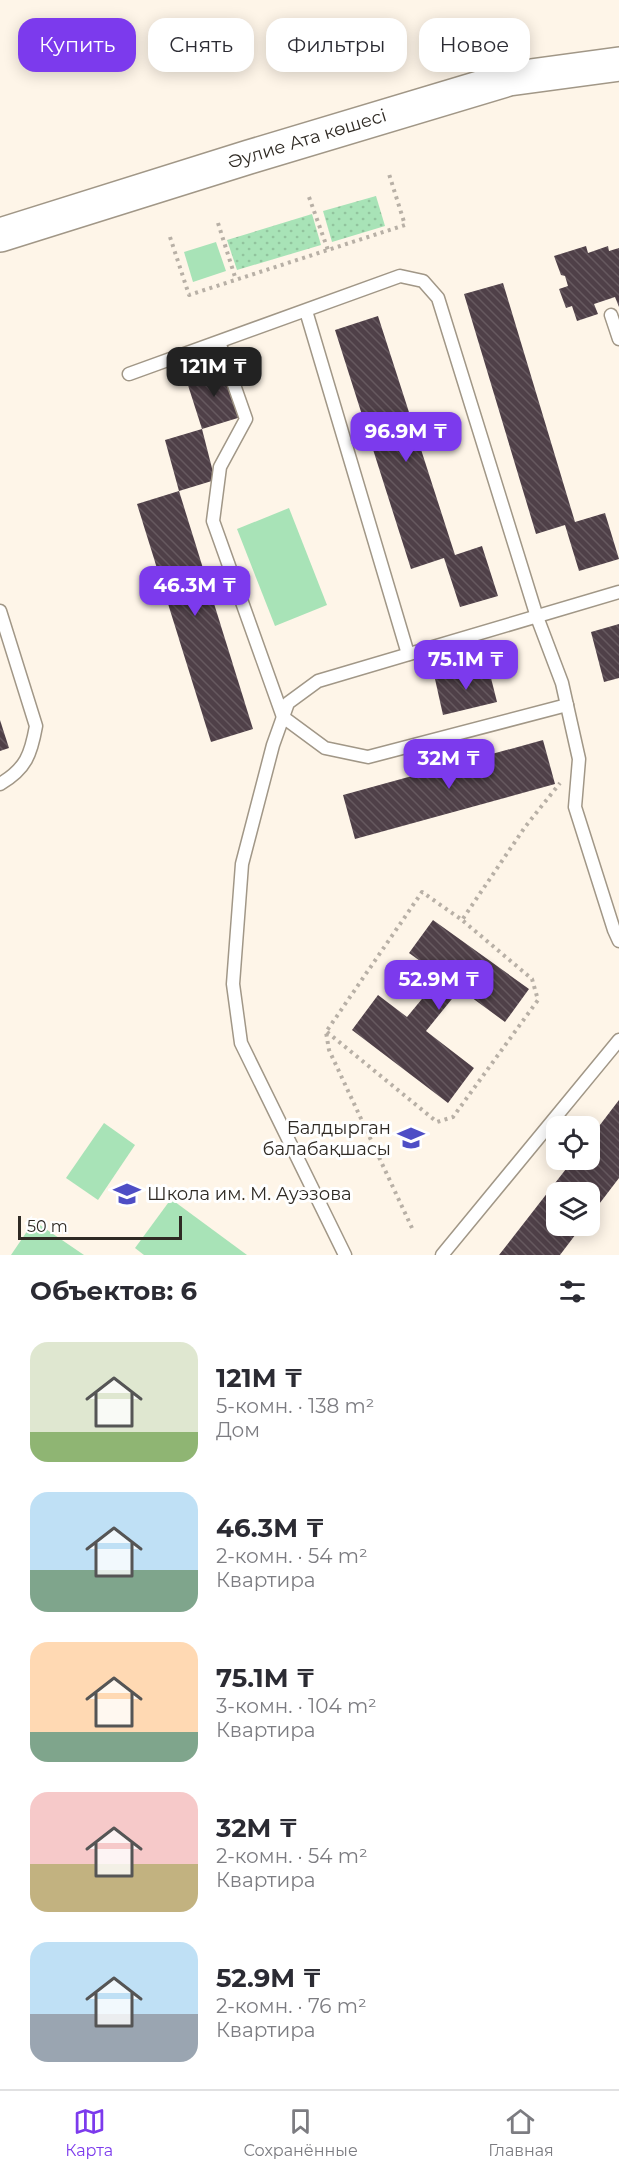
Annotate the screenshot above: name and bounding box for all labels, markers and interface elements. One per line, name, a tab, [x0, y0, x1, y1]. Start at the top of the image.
chip: Купить	[18, 18, 136, 72]
chip: Снять	[148, 18, 254, 72]
chip: Фильтры	[266, 18, 407, 72]
chip: Новое	[419, 18, 530, 72]
street label: Әулие Ата көшесі	[225, 104, 389, 174]
pin: 121M ₸	[165, 347, 263, 398]
text: 121M ₸	[181, 354, 247, 378]
pin: 96.9M ₸	[351, 412, 461, 463]
text: 96.9M ₸	[365, 419, 448, 443]
pin: 46.3M ₸	[140, 566, 250, 617]
text: 46.3M ₸	[153, 573, 237, 597]
pin: 75.1M ₸	[411, 640, 521, 691]
text: 75.1M ₸	[428, 647, 504, 671]
pin: 32M ₸	[407, 739, 491, 790]
text: 32M ₸	[418, 746, 480, 770]
pin: 52.9M ₸	[384, 960, 494, 1011]
text: 52.9M ₸	[398, 967, 480, 991]
map controls	[546, 1116, 600, 1236]
button: locate	[546, 1116, 600, 1170]
place label: Балдырган балабақшасы	[263, 1117, 391, 1160]
school or university icon: Балдырган балабақшасы	[396, 1123, 426, 1153]
school or university icon: Школа им. М. Ауэзова	[112, 1179, 142, 1209]
button: layers	[546, 1182, 600, 1236]
place label: Школа им. М. Ауэзова	[147, 1183, 352, 1205]
scale bar	[18, 1213, 182, 1240]
text: 50 m	[27, 1217, 68, 1236]
text: Объектов: 6	[30, 1275, 197, 1307]
icon: filters	[556, 1275, 589, 1308]
text: 121M ₸	[216, 1362, 303, 1394]
icon: home	[78, 1366, 150, 1438]
text: 5-комн. · 138 m²	[216, 1394, 374, 1418]
text: Дом	[216, 1418, 260, 1442]
text: 46.3M ₸	[216, 1512, 324, 1544]
icon: home	[78, 1516, 150, 1588]
text: 2-комн. · 54 m²	[216, 1544, 368, 1568]
text: Квартира	[216, 1568, 316, 1592]
text: 75.1M ₸	[216, 1662, 315, 1694]
icon: home	[78, 1666, 150, 1738]
text: 3-комн. · 104 m²	[216, 1694, 377, 1718]
text: Квартира	[216, 1718, 316, 1742]
text: 32M ₸	[216, 1812, 298, 1844]
icon: home	[78, 1816, 150, 1888]
text: 2-комн. · 54 m²	[216, 1844, 368, 1868]
text: Квартира	[216, 1868, 316, 1892]
text: 52.9M ₸	[216, 1962, 321, 1994]
icon: home	[78, 1966, 150, 2038]
text: 2-комн. · 76 m²	[216, 1994, 367, 2018]
text: Квартира	[216, 2018, 316, 2042]
tab: Карта	[65, 2105, 113, 2160]
tab: Сохранённые	[243, 2105, 358, 2160]
tab: Главная	[488, 2105, 554, 2160]

